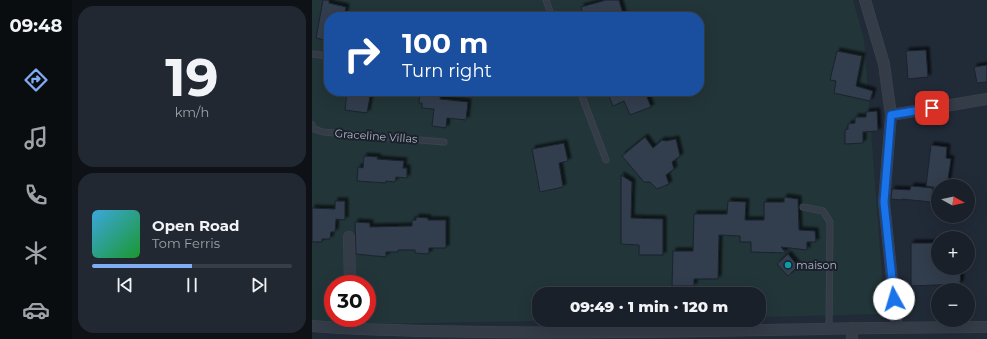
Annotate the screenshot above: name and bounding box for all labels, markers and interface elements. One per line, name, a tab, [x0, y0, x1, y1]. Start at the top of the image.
text: 09:48	[10, 15, 62, 37]
text: 100 m	[402, 26, 488, 60]
icon: right	[336, 28, 388, 80]
text: 19	[165, 46, 219, 109]
text: Turn right	[402, 60, 492, 82]
icon: directions	[22, 66, 50, 94]
pin	[915, 91, 949, 125]
icon: arrive	[921, 97, 943, 119]
text: km/h	[175, 104, 209, 120]
icon: music	[22, 124, 50, 152]
street label: Graceline Villas	[334, 126, 418, 146]
north arrow	[931, 179, 975, 223]
map controls	[931, 179, 975, 327]
icon: phone	[22, 181, 50, 209]
text: Open Road	[152, 216, 240, 235]
button: +	[931, 231, 975, 275]
text: Tom Ferris	[152, 235, 220, 251]
icon: climate	[22, 239, 50, 267]
place label: maison	[796, 258, 837, 272]
marker: maison	[783, 260, 793, 270]
icon: previous	[114, 274, 136, 296]
icon: pause	[181, 274, 203, 296]
icon: next	[248, 274, 270, 296]
speed limit sign: 30	[324, 275, 376, 327]
position arrow	[873, 278, 915, 320]
button: −	[931, 283, 975, 327]
icon: car	[22, 296, 50, 324]
text: 09:49 · 1 min · 120 m	[570, 297, 728, 316]

